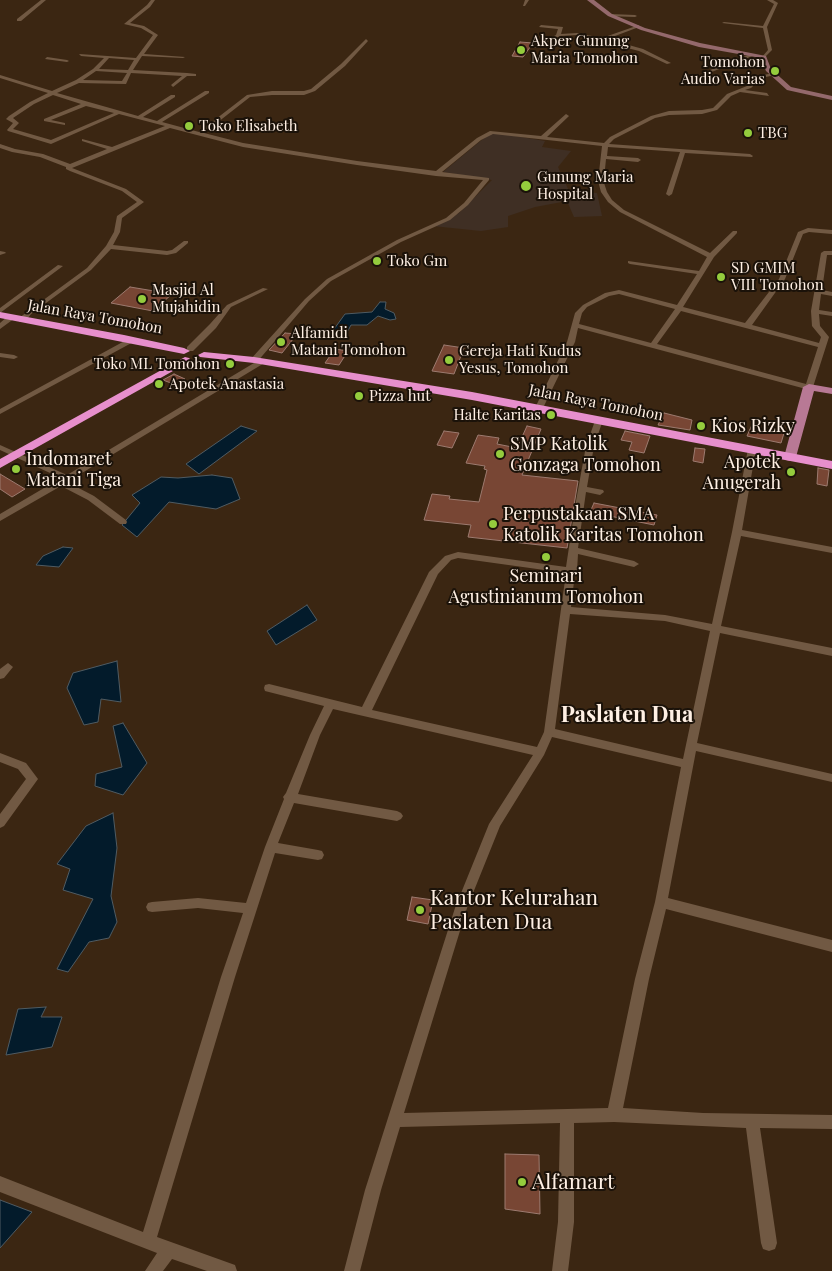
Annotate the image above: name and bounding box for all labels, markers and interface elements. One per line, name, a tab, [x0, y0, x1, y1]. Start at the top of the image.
place label: Akper Gunung Maria Tomohon	[531, 32, 638, 67]
marker: Akper Gunung Maria Tomohon	[515, 44, 527, 56]
place label: Tomohon Audio Varias	[681, 53, 765, 88]
marker: Tomohon Audio Varias	[769, 65, 781, 77]
place label: Toko Elisabeth	[199, 117, 298, 135]
marker: Toko Elisabeth	[183, 120, 195, 132]
place label: TBG	[758, 124, 787, 142]
marker: TBG	[742, 127, 754, 139]
place label: Gunung Maria Hospital	[537, 168, 633, 203]
marker: Gunung Maria Hospital	[519, 179, 533, 193]
place label: Toko Gm	[387, 252, 447, 270]
marker: Toko Gm	[371, 255, 383, 267]
place label: SD GMIM VIII Tomohon	[731, 259, 824, 294]
marker: SD GMIM VIII Tomohon	[715, 271, 727, 283]
place label: Masjid Al Mujahidin	[152, 281, 220, 316]
marker: Masjid Al Mujahidin	[136, 293, 148, 305]
street label: Jalan Raya Tomohon	[26, 296, 164, 338]
place label: Alfamidi Matani Tomohon	[291, 324, 406, 359]
marker: Alfamidi Matani Tomohon	[275, 336, 287, 348]
place label: Gereja Hati Kudus Yesus, Tomohon	[459, 342, 581, 377]
marker: Gereja Hati Kudus Yesus, Tomohon	[443, 354, 455, 366]
place label: Toko ML Tomohon	[94, 355, 220, 373]
marker: Toko ML Tomohon	[224, 358, 236, 370]
place label: Apotek Anastasia	[169, 375, 284, 393]
marker: Apotek Anastasia	[153, 378, 165, 390]
street label: Jalan Raya Tomohon	[527, 381, 665, 425]
place label: Pizza hut	[369, 387, 430, 405]
marker: Pizza hut	[353, 390, 365, 402]
place label: Halte Karitas	[453, 406, 541, 424]
marker: Halte Karitas	[545, 409, 557, 421]
place label: Kios Rizky	[711, 415, 795, 437]
marker: Kios Rizky	[695, 420, 707, 432]
place label: SMP Katolik Gonzaga Tomohon	[510, 433, 661, 476]
place label: Indomaret Matani Tiga	[26, 448, 121, 490]
marker: SMP Katolik Gonzaga Tomohon	[494, 448, 506, 460]
place label: Apotek Anugerah	[702, 451, 781, 494]
marker: Indomaret Matani Tiga	[10, 463, 22, 475]
marker: Apotek Anugerah	[785, 466, 797, 478]
place label: Perpustakaan SMA Katolik Karitas Tomohon	[503, 503, 704, 546]
marker: Perpustakaan SMA Katolik Karitas Tomohon	[487, 518, 499, 530]
marker: Seminari Agustinianum Tomohon	[540, 551, 552, 563]
place label: Seminari Agustinianum Tomohon	[449, 565, 643, 608]
district label: Paslaten Dua	[561, 702, 693, 728]
place label: Kantor Kelurahan Paslaten Dua	[430, 885, 598, 935]
marker: Kantor Kelurahan Paslaten Dua	[414, 904, 426, 916]
place label: Alfamart	[532, 1169, 615, 1195]
marker: Alfamart	[516, 1176, 528, 1188]

